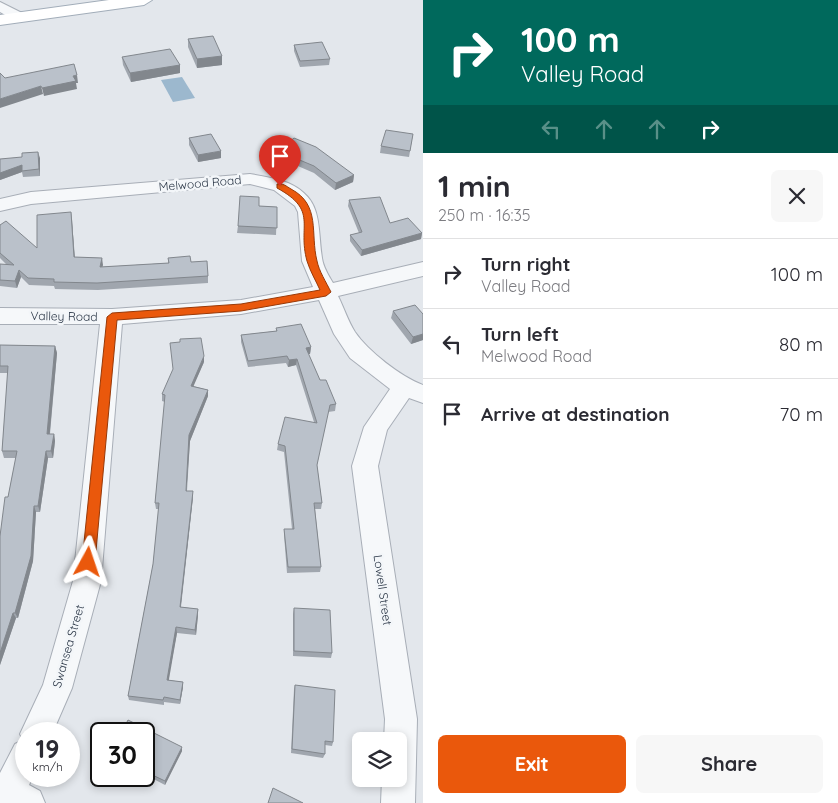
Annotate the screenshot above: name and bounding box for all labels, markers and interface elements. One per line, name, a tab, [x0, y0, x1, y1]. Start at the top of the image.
text: 100 m	[521, 17, 620, 61]
icon: right	[438, 20, 503, 85]
text: Valley Road	[521, 60, 644, 88]
icon: left	[537, 115, 565, 143]
icon: ahead	[590, 115, 618, 143]
icon: ahead	[643, 115, 671, 143]
icon: right	[696, 115, 724, 143]
pin	[259, 135, 301, 186]
icon: arrive	[266, 142, 294, 170]
text: 1 min	[438, 167, 511, 205]
button: close	[771, 170, 823, 222]
street label: Melwood Road	[158, 172, 242, 194]
text: 250 m · 16:35	[438, 205, 531, 225]
text: Turn right	[481, 252, 570, 276]
icon: right	[438, 260, 466, 288]
text: 100 m	[771, 262, 823, 286]
text: Valley Road	[481, 276, 570, 296]
street label: Valley Road	[30, 308, 98, 324]
text: Turn left	[481, 322, 559, 346]
icon: left	[438, 330, 466, 358]
text: 80 m	[779, 332, 823, 356]
text: Melwood Road	[481, 346, 592, 366]
icon: arrive	[438, 400, 466, 428]
text: Arrive at destination	[481, 402, 670, 426]
text: 70 m	[779, 402, 823, 426]
position arrow	[61, 535, 113, 587]
street label: Lowell Street	[371, 554, 395, 626]
street label: Swansea Street	[49, 603, 87, 689]
speed limit sign: 30	[90, 722, 155, 787]
map controls	[352, 732, 407, 787]
button: layers	[352, 732, 407, 787]
text: 19	[36, 733, 59, 764]
button: Exit	[438, 735, 626, 793]
button: Share	[636, 735, 823, 793]
text: km/h	[32, 759, 63, 774]

